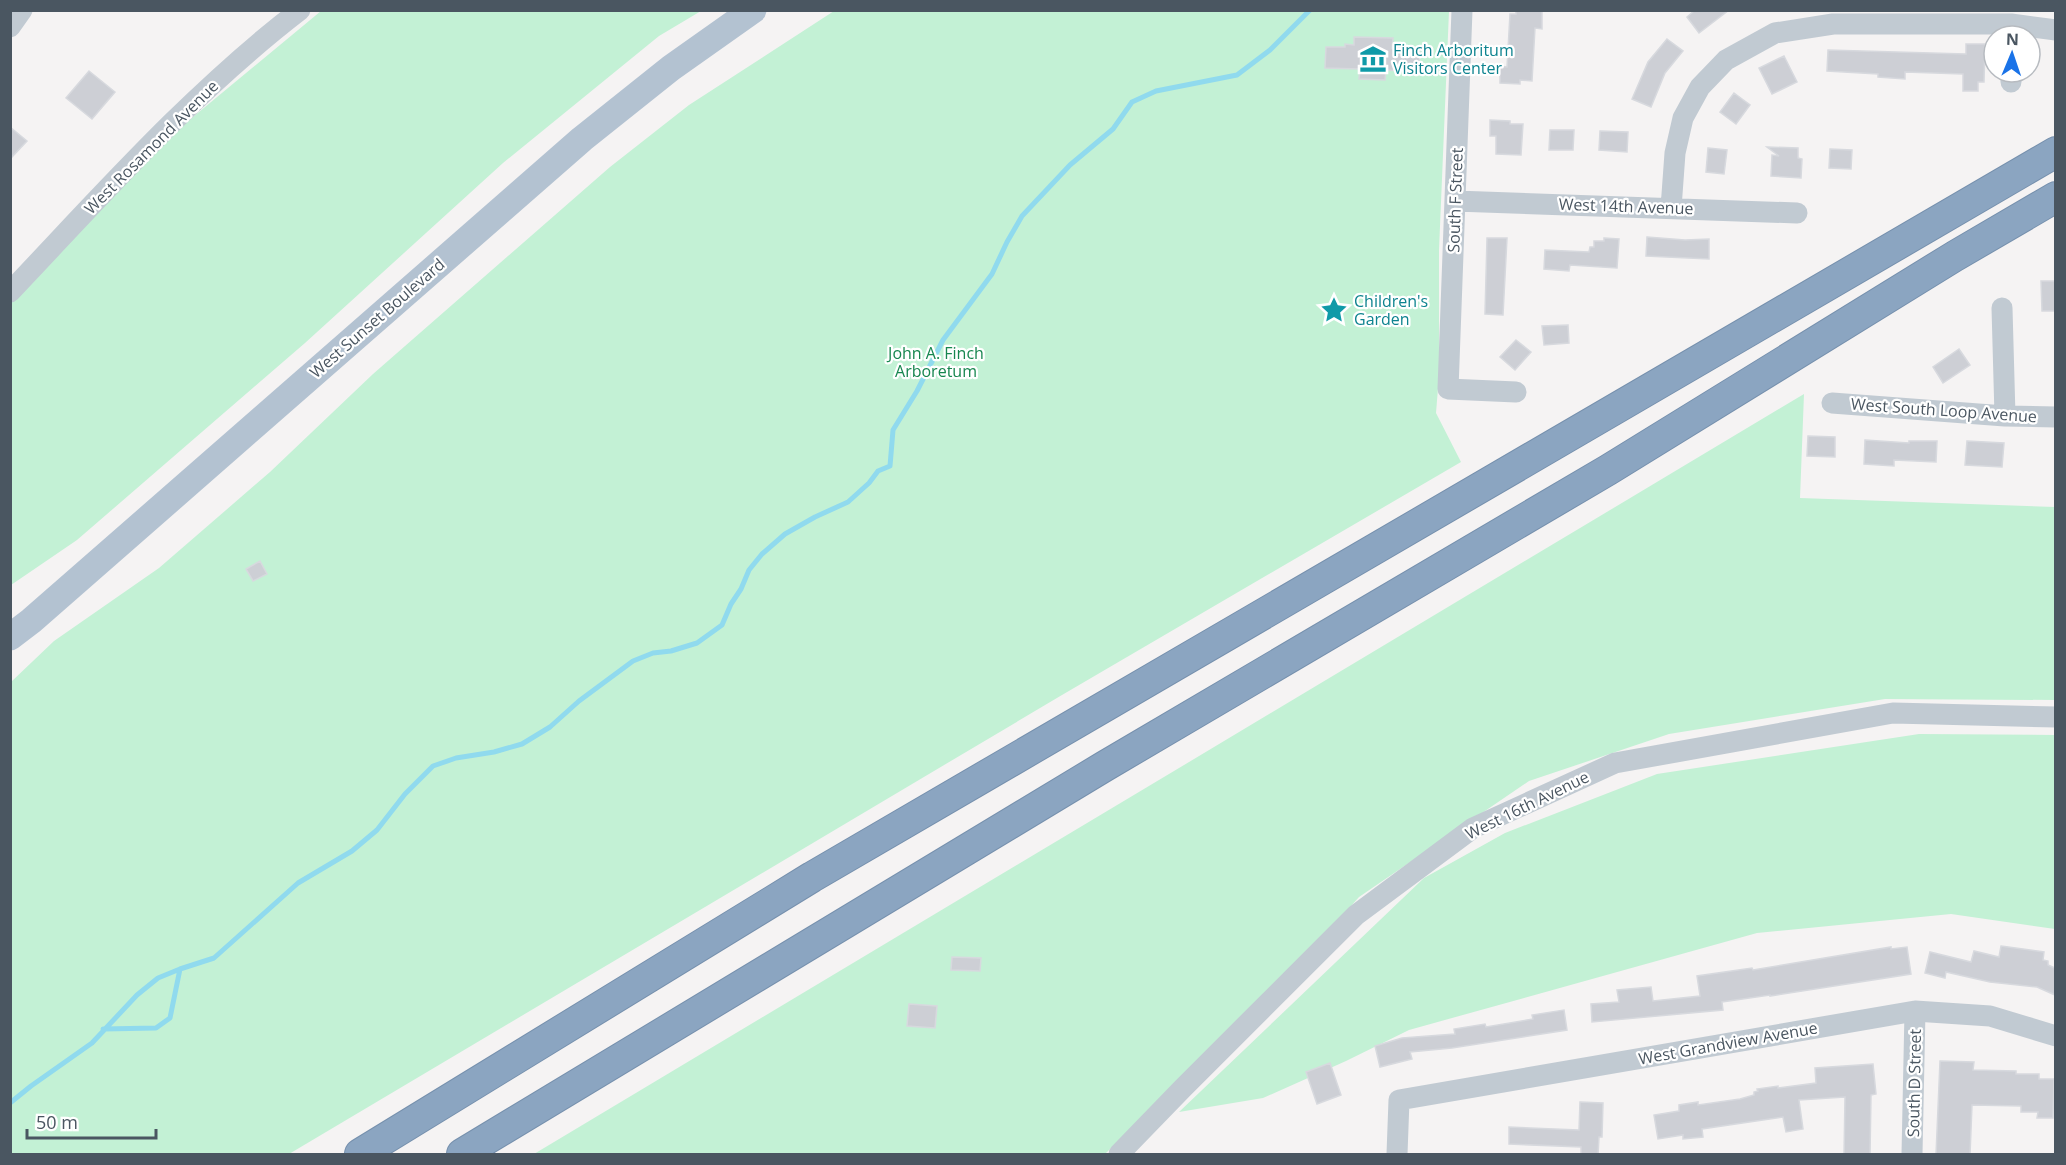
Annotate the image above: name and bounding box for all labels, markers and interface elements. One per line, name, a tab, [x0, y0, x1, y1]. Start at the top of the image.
north arrow	[1982, 24, 2042, 84]
text: N	[2006, 28, 2019, 50]
place label: Finch Arboritum Visitors Center	[1393, 39, 1514, 79]
museum icon: Finch Arboritum Visitors Center	[1358, 44, 1388, 74]
street label: West Rosamond Avenue	[79, 75, 223, 219]
street label: South F Street	[1442, 147, 1468, 253]
street label: West 14th Avenue	[1558, 193, 1694, 219]
street label: West Sunset Boulevard	[305, 253, 449, 383]
place label: Children's Garden	[1354, 290, 1428, 330]
place icon: Children's Garden	[1319, 295, 1349, 325]
park label: John A. Finch Arboretum	[886, 342, 984, 382]
street label: West South Loop Avenue	[1850, 393, 2038, 427]
street label: West 16th Avenue	[1462, 766, 1592, 844]
street label: West Grandview Avenue	[1637, 1016, 1819, 1070]
street label: South D Street	[1902, 1028, 1926, 1137]
scale bar	[27, 1102, 156, 1140]
text: 50 m	[36, 1110, 78, 1134]

